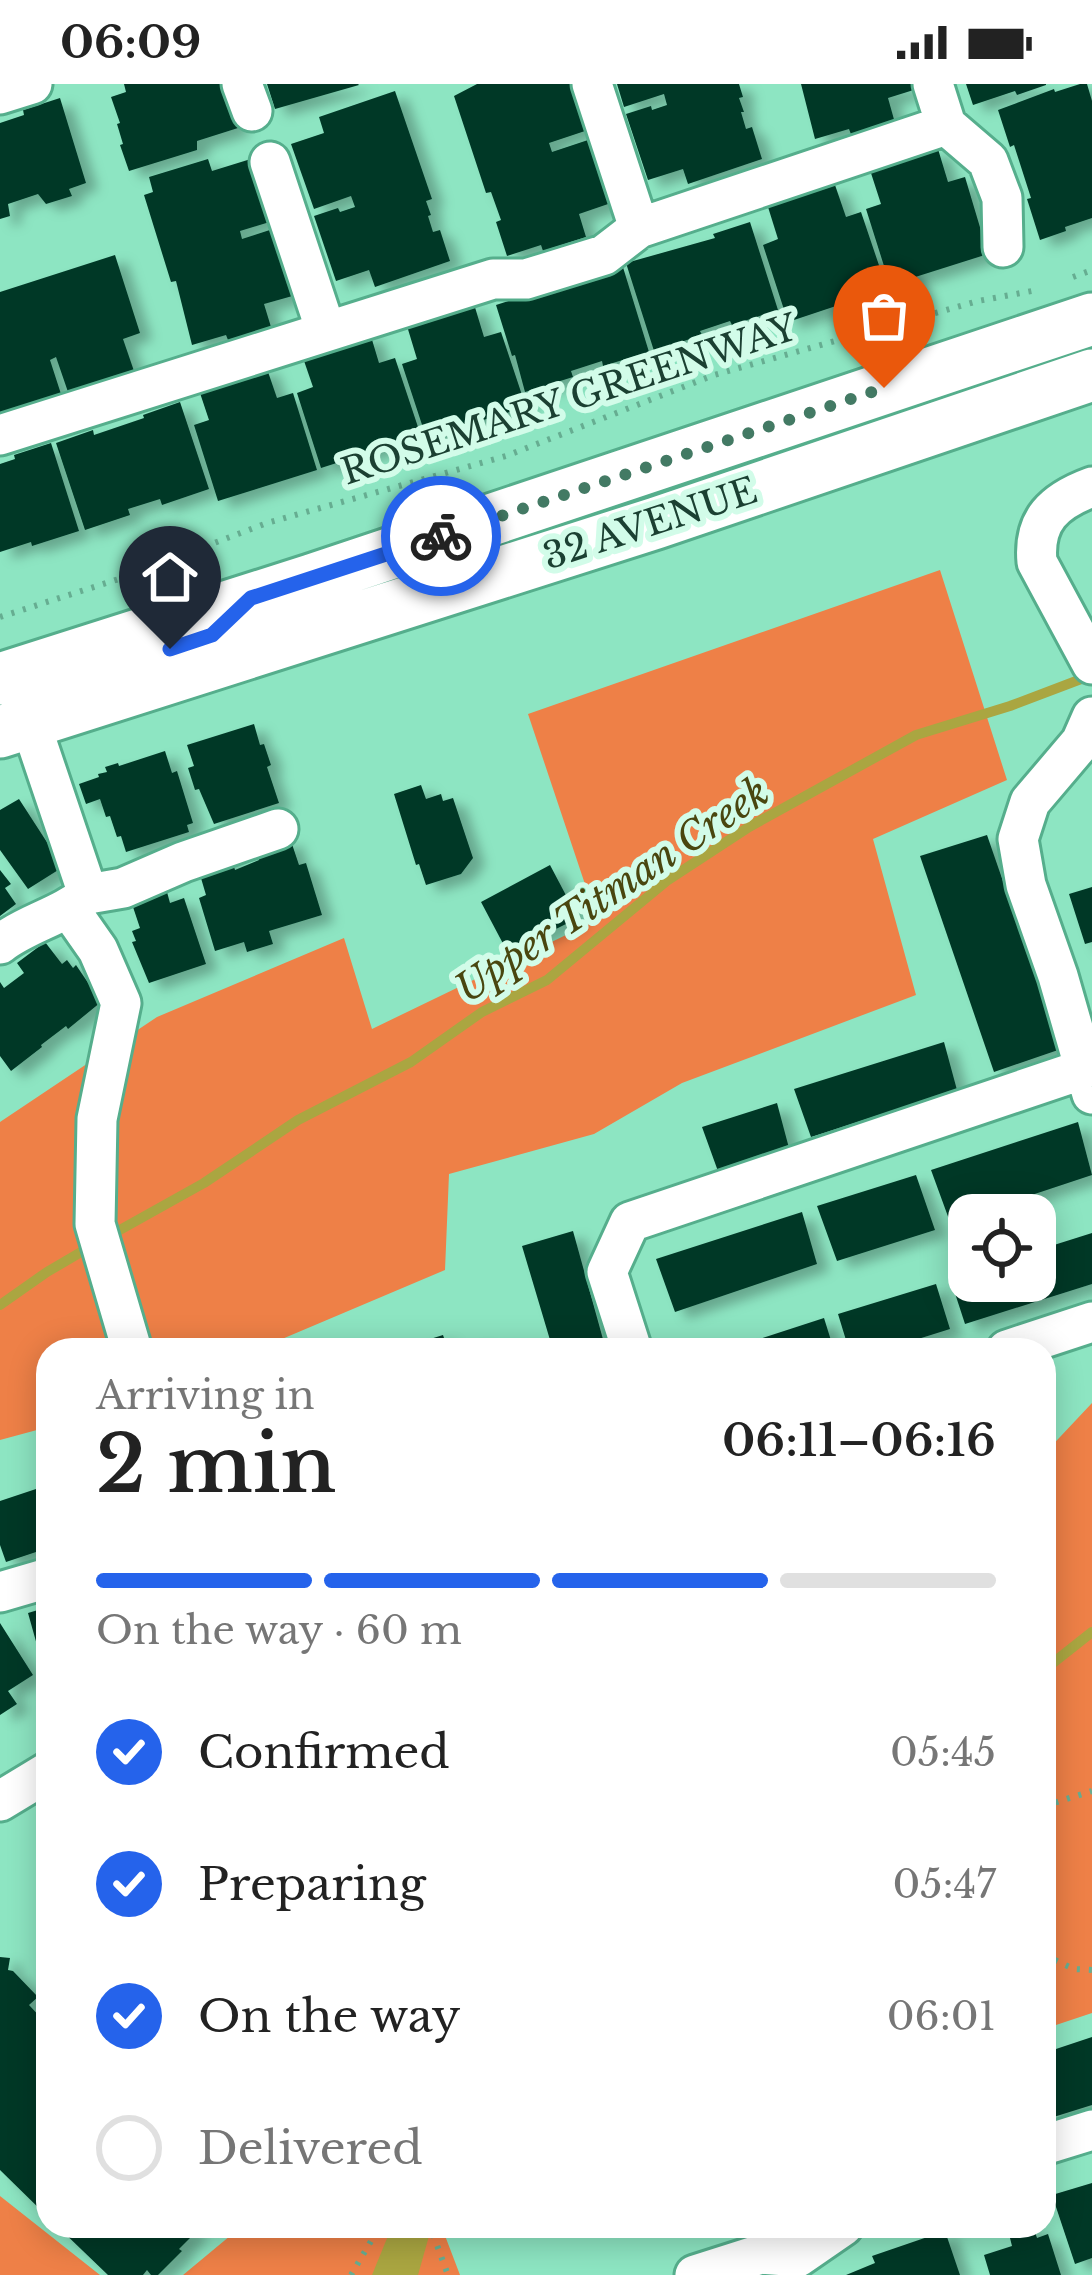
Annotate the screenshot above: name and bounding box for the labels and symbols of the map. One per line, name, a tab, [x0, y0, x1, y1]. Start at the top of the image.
pin	[833, 265, 935, 388]
street label: ROSEMARY GREENWAY	[336, 304, 803, 494]
street label: 32 AVENUE	[538, 468, 763, 579]
courier	[381, 476, 501, 596]
pin	[119, 526, 221, 649]
water label: Upper Titman Creek	[446, 767, 778, 1013]

